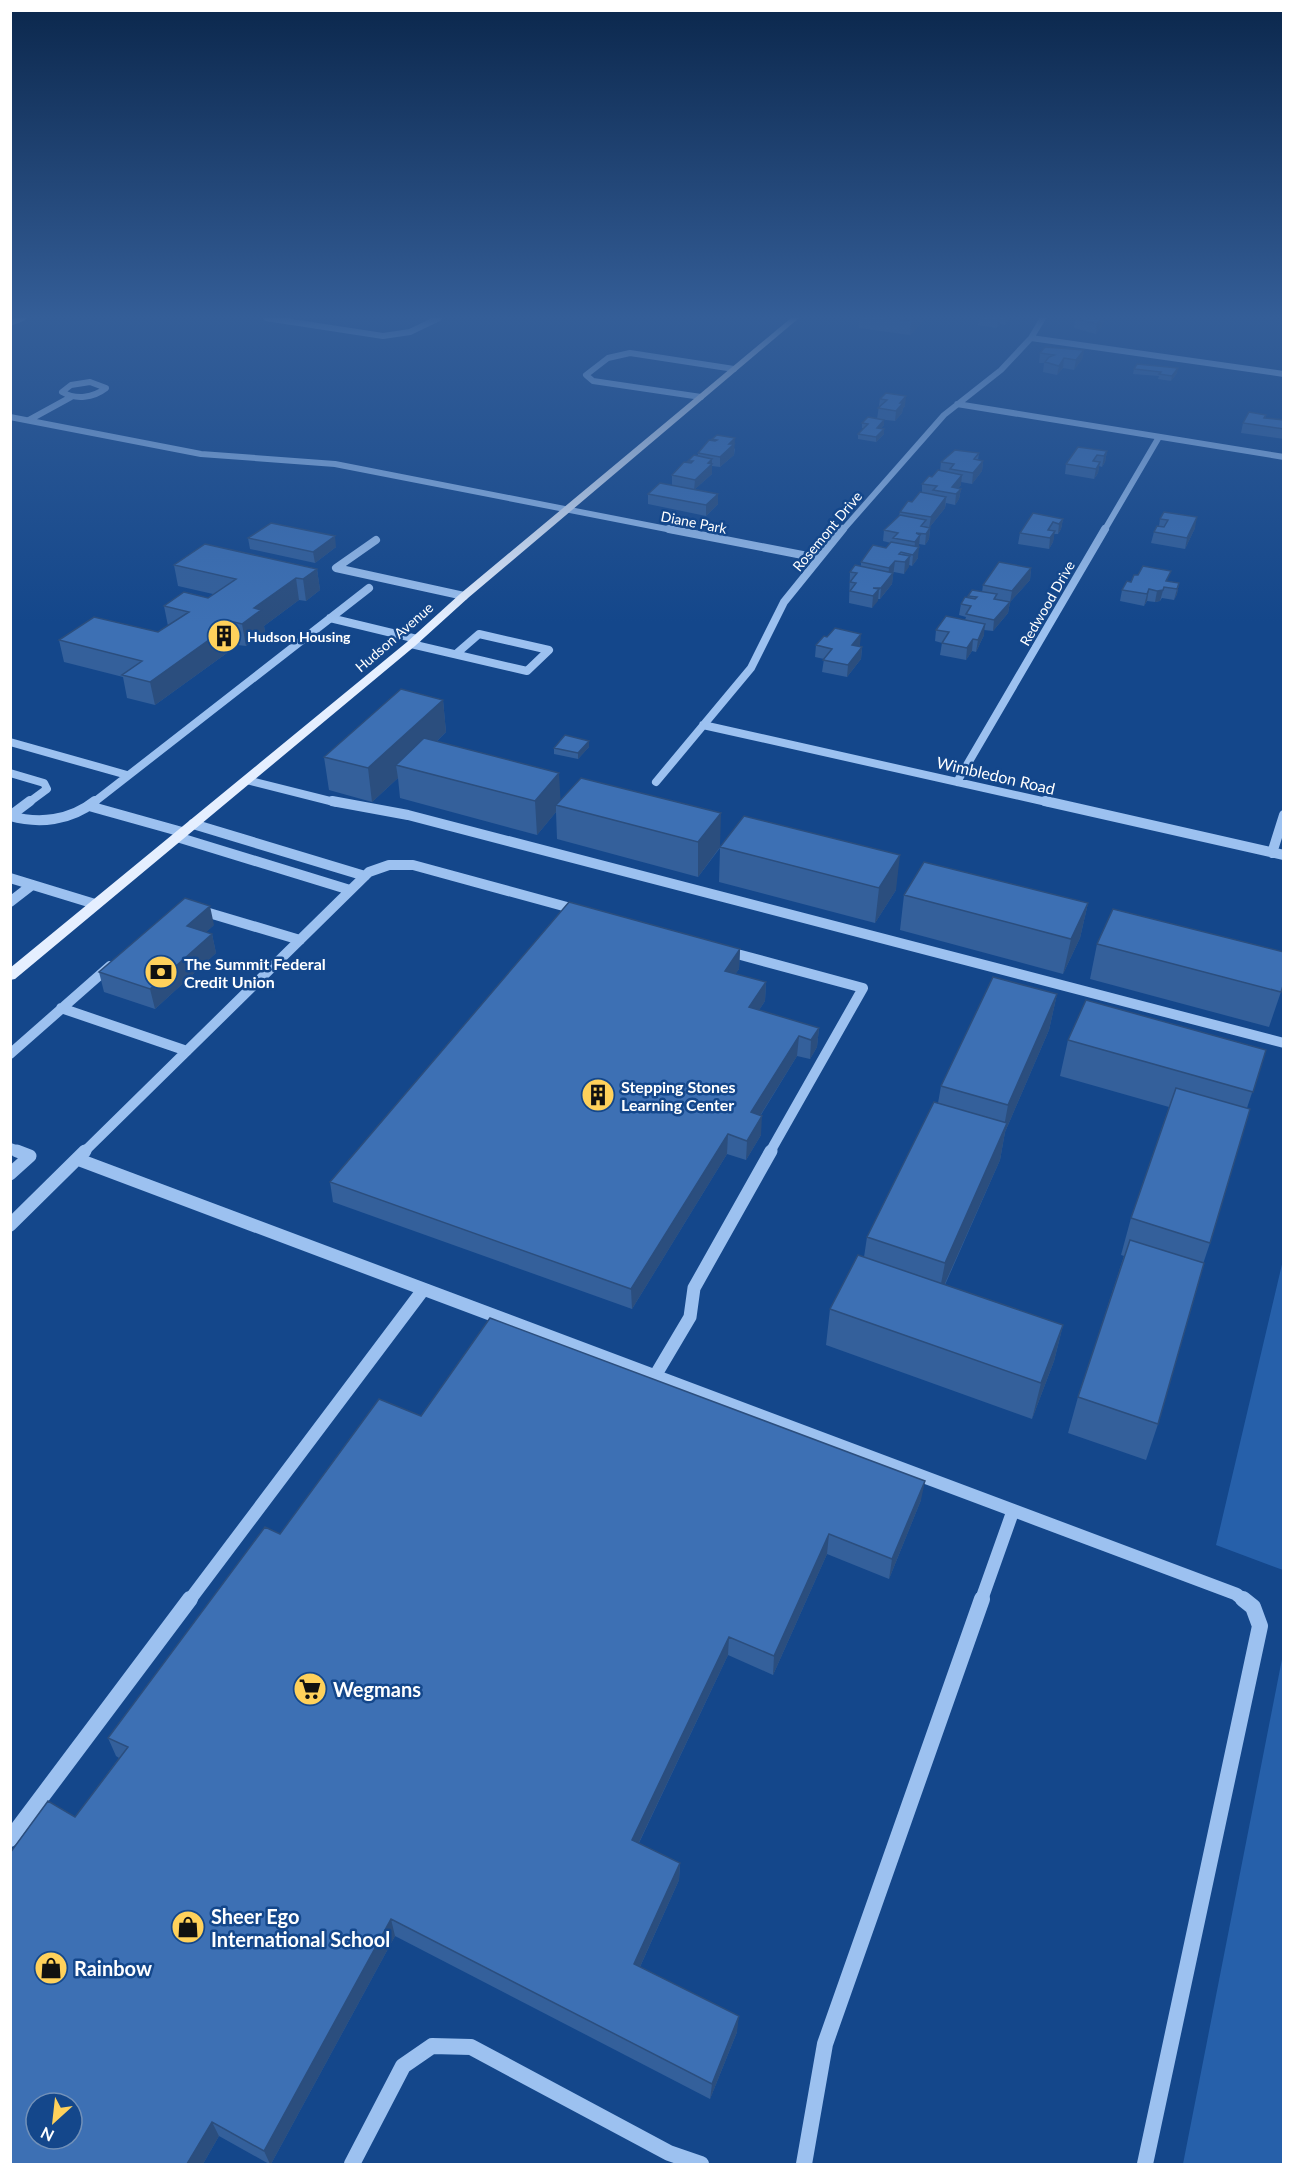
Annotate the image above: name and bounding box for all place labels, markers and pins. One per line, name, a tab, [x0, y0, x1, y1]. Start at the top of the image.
building icon: Hudson Housing	[206, 618, 242, 654]
place label: Hudson Housing	[247, 628, 351, 645]
bank icon: The Summit Federal Credit Union	[143, 954, 179, 990]
place label: The Summit Federal Credit Union	[184, 954, 326, 991]
building icon: Stepping Stones Learning Center	[580, 1077, 616, 1113]
place label: Stepping Stones Learning Center	[621, 1077, 736, 1114]
supermarket icon: Wegmans	[292, 1671, 328, 1707]
place label: Wegmans	[333, 1677, 421, 1701]
place label: Sheer Ego International School	[211, 1904, 390, 1951]
shop icon: Sheer Ego International School	[170, 1909, 206, 1945]
shop icon: Rainbow	[33, 1950, 69, 1986]
place label: Rainbow	[74, 1956, 152, 1980]

